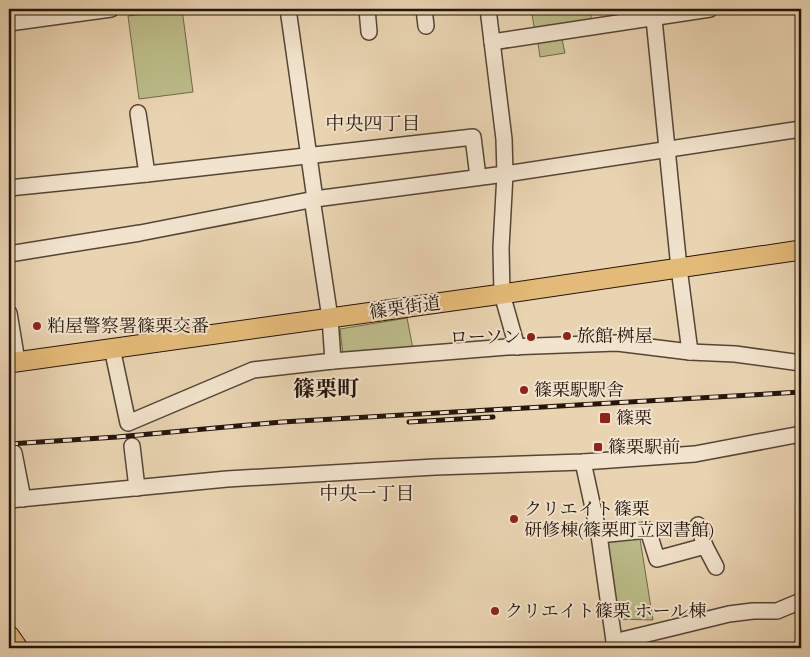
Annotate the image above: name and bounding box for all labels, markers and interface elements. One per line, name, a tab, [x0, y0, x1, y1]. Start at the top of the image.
district label: 中央四丁目	[325, 113, 421, 135]
street label: 篠栗街道	[368, 293, 442, 323]
place label: 粕屋警察署篠栗交番	[47, 316, 209, 337]
marker: 粕屋警察署篠栗交番	[31, 320, 43, 332]
place label: 旅館 桝屋	[577, 326, 653, 347]
place label: ローソン	[450, 327, 521, 348]
marker: 旅館 桝屋	[561, 330, 573, 342]
marker: ローソン	[525, 331, 537, 343]
district label: 篠栗町	[293, 376, 359, 402]
place label: 篠栗駅駅舎	[534, 380, 624, 401]
marker: 篠栗駅駅舎	[518, 384, 530, 396]
place label: 篠栗	[616, 408, 652, 429]
marker: 篠栗	[598, 411, 612, 425]
place label: 篠栗駅前	[608, 437, 680, 458]
marker: 篠栗駅前	[592, 441, 604, 453]
district label: 中央一丁目	[319, 483, 415, 505]
place label: クリエイト篠栗 研修棟(篠栗町立図書館)	[524, 499, 714, 541]
marker: クリエイト篠栗 研修棟(篠栗町立図書館)	[508, 513, 520, 525]
place label: クリエイト篠栗 ホール棟	[505, 601, 706, 622]
marker: クリエイト篠栗 ホール棟	[489, 605, 501, 617]

